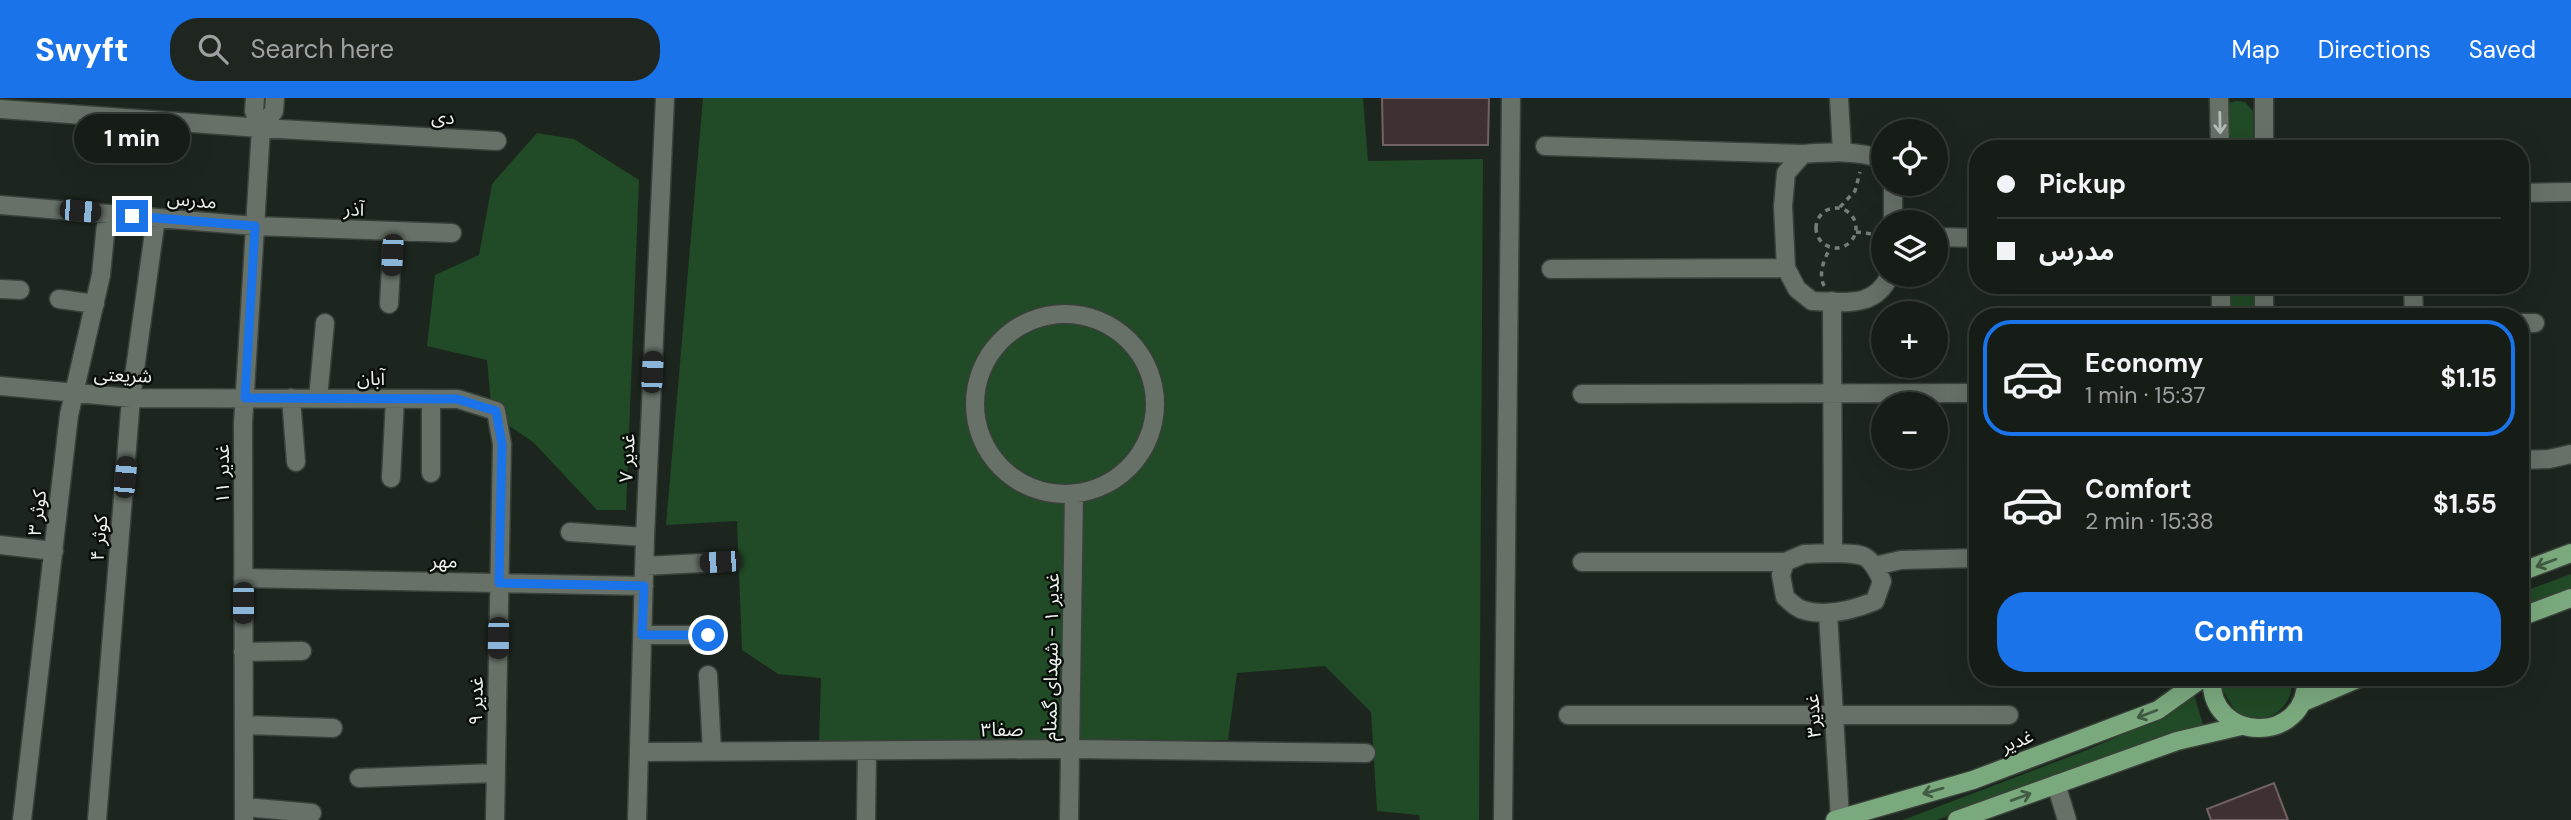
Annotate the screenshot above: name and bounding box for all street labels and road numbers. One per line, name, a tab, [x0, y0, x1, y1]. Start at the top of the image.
street label: دی	[431, 104, 455, 130]
street label: مدرس	[166, 185, 218, 215]
street label: آذر	[342, 196, 366, 222]
street label: شریعتی	[93, 361, 153, 389]
street label: آبان	[357, 366, 387, 391]
street label: غدیر ۷	[613, 433, 641, 483]
street label: غدیر ۱۱	[210, 444, 235, 504]
street label: کوثر ۳	[22, 488, 52, 537]
street label: کوثر ۴	[85, 513, 114, 562]
street label: مهر	[429, 548, 458, 574]
street label: غدیر ۱ - شهدای گمنام	[1037, 573, 1067, 741]
street label: غدیر ۹	[463, 676, 489, 726]
street label: غدیر۳	[1799, 694, 1827, 738]
street label: صفا۳	[981, 717, 1023, 742]
street label: غدیر	[1996, 723, 2037, 759]

